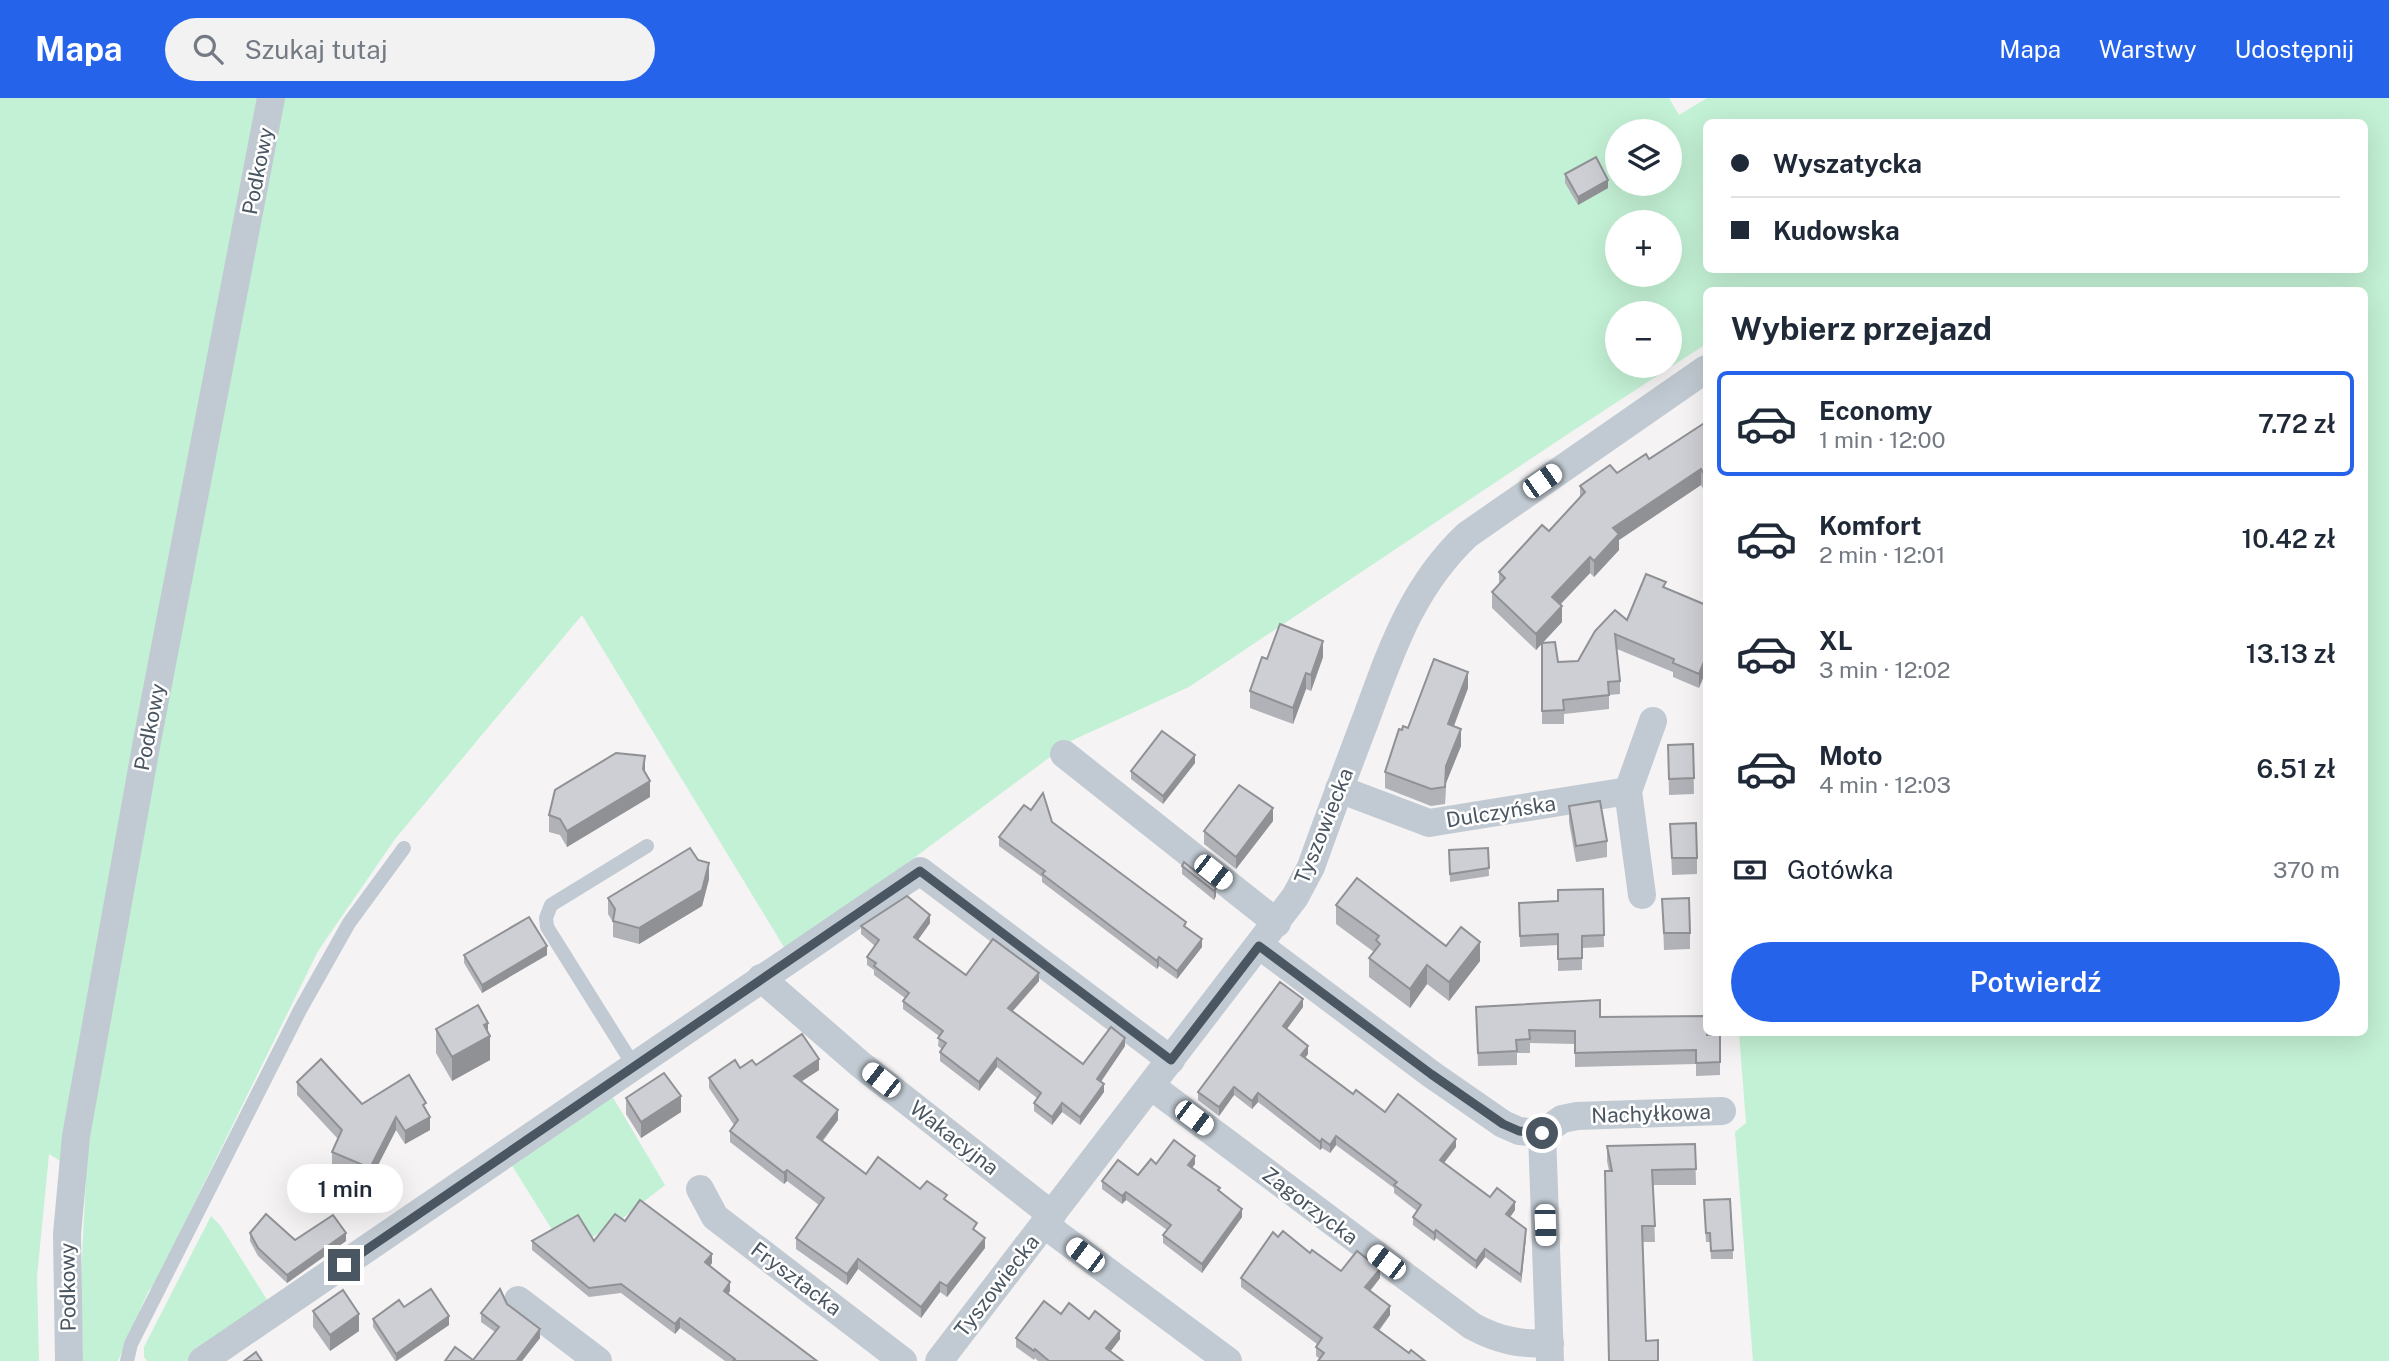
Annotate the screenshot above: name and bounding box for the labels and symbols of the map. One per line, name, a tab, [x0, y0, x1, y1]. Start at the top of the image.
street label: Podkowy	[237, 125, 278, 217]
car	[1519, 460, 1566, 502]
street label: Podkowy	[129, 681, 170, 773]
street label: Tyszowiecka	[1289, 764, 1358, 887]
street label: Dulczyńska	[1444, 790, 1558, 833]
car	[1190, 851, 1237, 893]
car	[858, 1059, 905, 1101]
street label: Wakacyjna	[905, 1095, 1004, 1180]
car	[1171, 1097, 1218, 1139]
street label: Nachyłkowa	[1591, 1099, 1711, 1128]
route start	[1526, 1117, 1558, 1149]
street label: Zagorzycka	[1257, 1161, 1363, 1250]
callout: 1 min	[286, 1164, 402, 1212]
car	[1534, 1204, 1557, 1246]
street label: Tyszowiecka	[949, 1230, 1044, 1342]
car	[1062, 1234, 1109, 1276]
street label: Frysztacka	[746, 1236, 846, 1321]
car	[1363, 1241, 1410, 1283]
street label: Podkowy	[54, 1243, 81, 1332]
route end	[328, 1249, 360, 1281]

